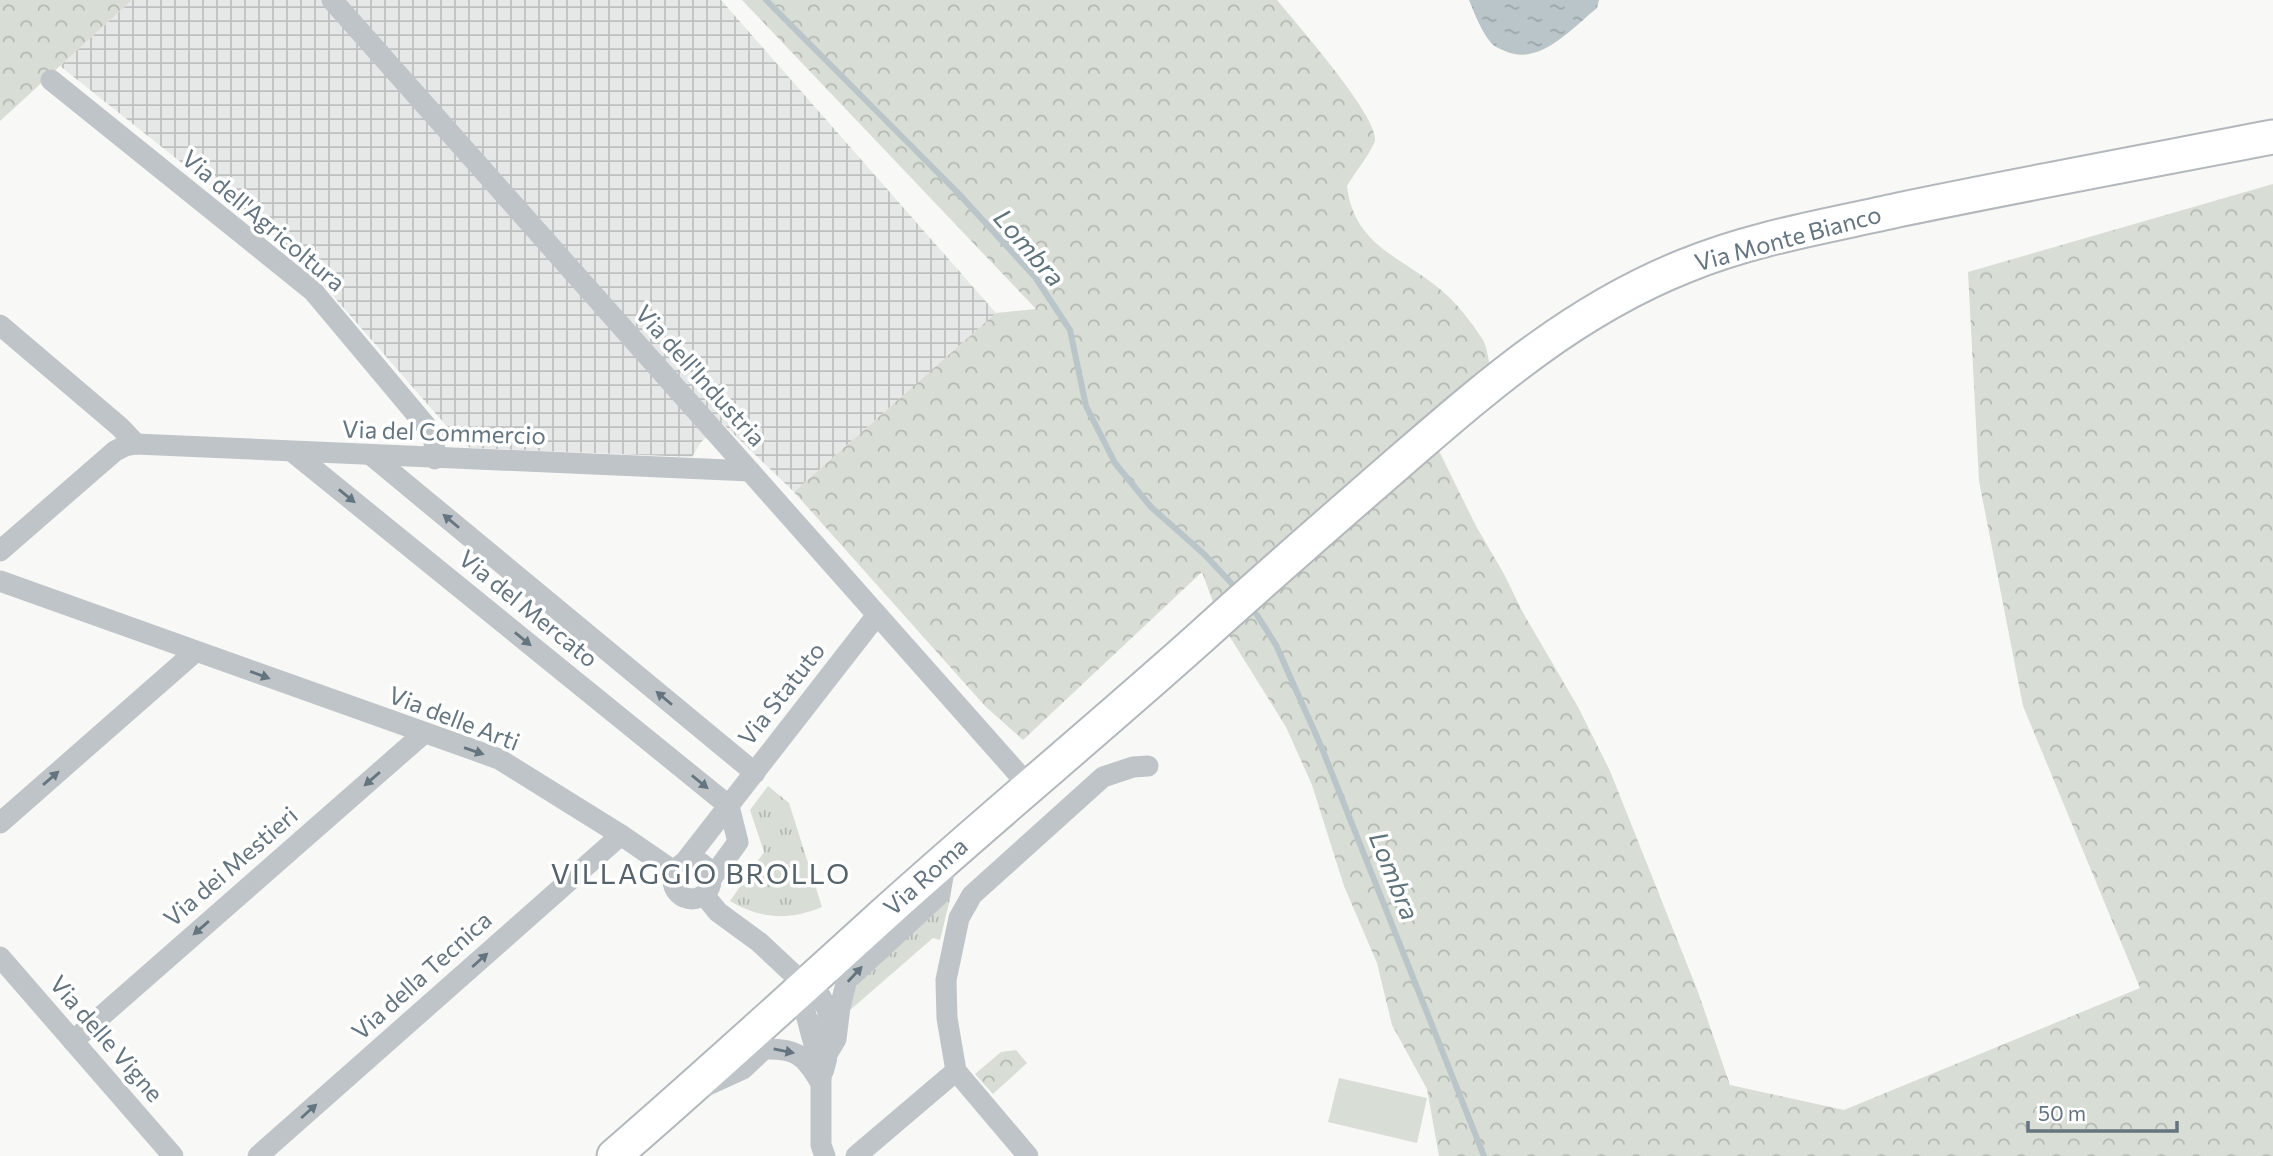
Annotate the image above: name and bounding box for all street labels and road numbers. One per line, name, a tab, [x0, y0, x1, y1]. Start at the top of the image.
street label: Via dell'Agricoltura	[176, 143, 352, 297]
street label: Via Monte Bianco	[1691, 199, 1884, 276]
street label: Via dell'Industria	[630, 298, 772, 452]
street label: Via del Commercio	[342, 413, 546, 450]
street label: Via del Mercato	[454, 543, 604, 673]
street label: Via Statuto	[731, 636, 830, 751]
street label: Via delle Arti	[385, 679, 524, 756]
street label: Via dei Mestieri	[157, 800, 303, 932]
street label: Via Roma	[877, 831, 973, 921]
street label: Via della Tecnica	[345, 905, 497, 1045]
street label: Via delle Vigne	[44, 969, 170, 1107]

